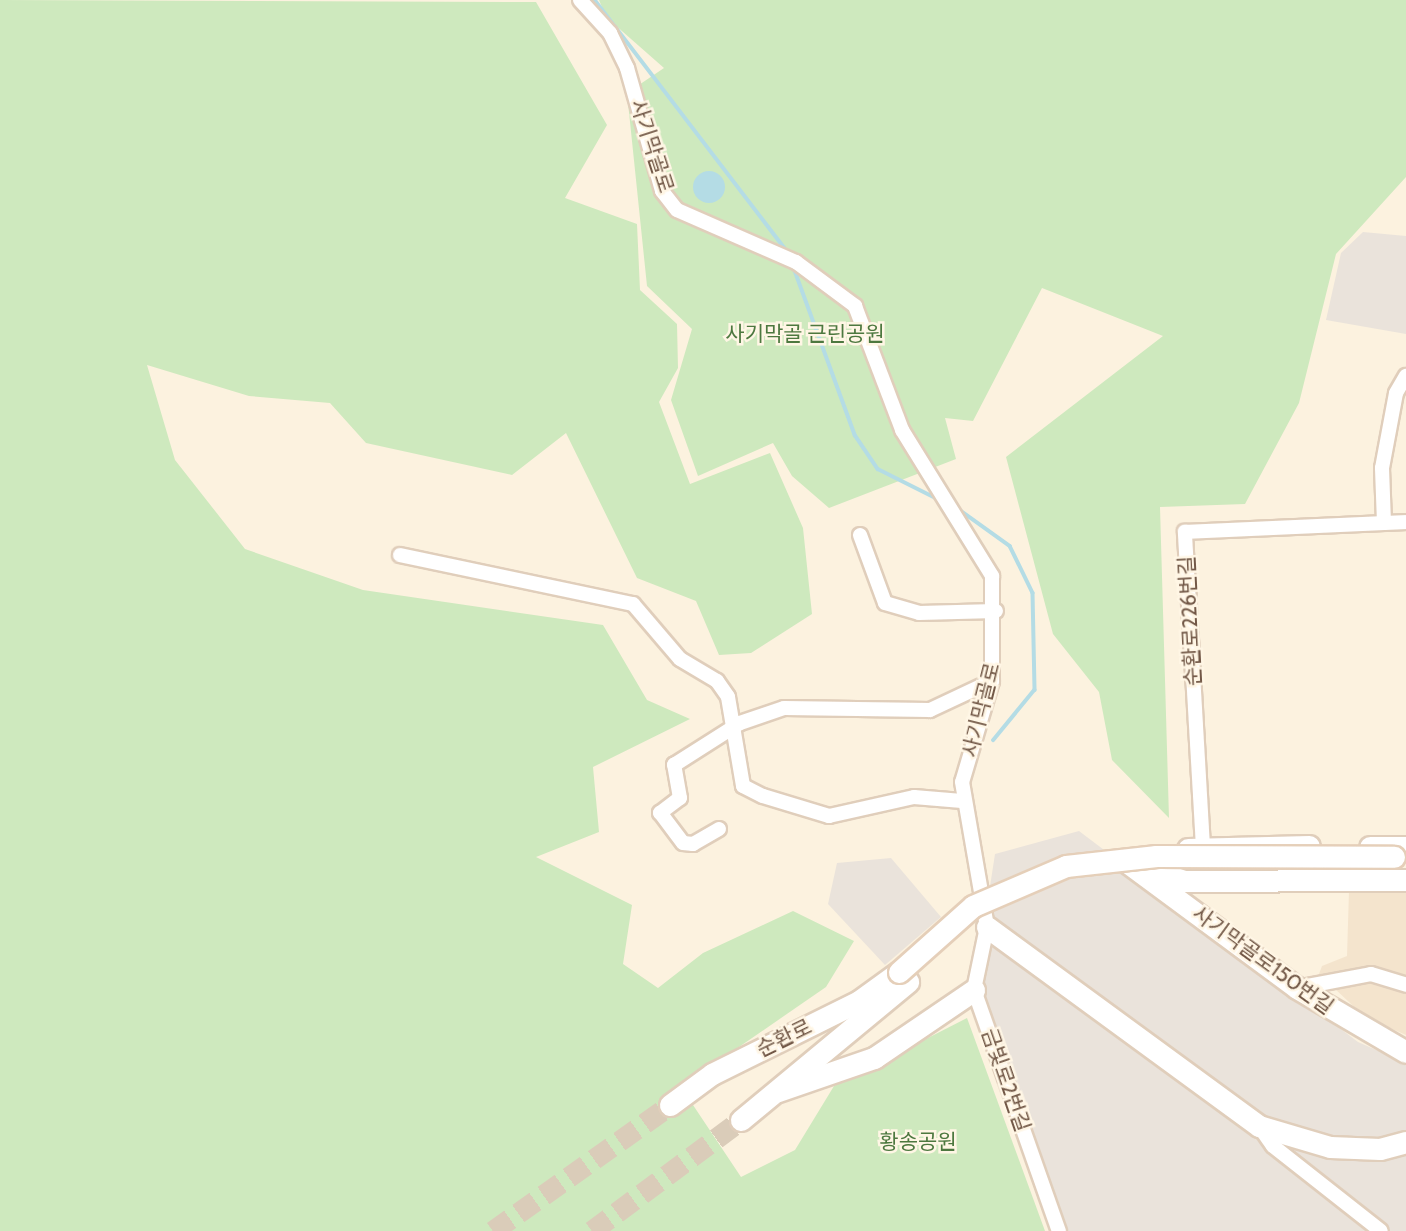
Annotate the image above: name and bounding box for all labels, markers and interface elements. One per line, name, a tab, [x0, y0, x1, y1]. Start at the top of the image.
street label: 사기막골로	[625, 96, 679, 196]
park label: 사기막골 근린공원	[725, 321, 885, 347]
street label: 순환로226번길	[1174, 555, 1206, 687]
street label: 사기막골로	[957, 660, 1005, 760]
street label: 사기막골로150번길	[1188, 900, 1338, 1020]
street label: 순환로	[752, 1014, 816, 1062]
street label: 금빛로2번길	[977, 1025, 1035, 1135]
park label: 황송공원	[879, 1129, 957, 1155]

